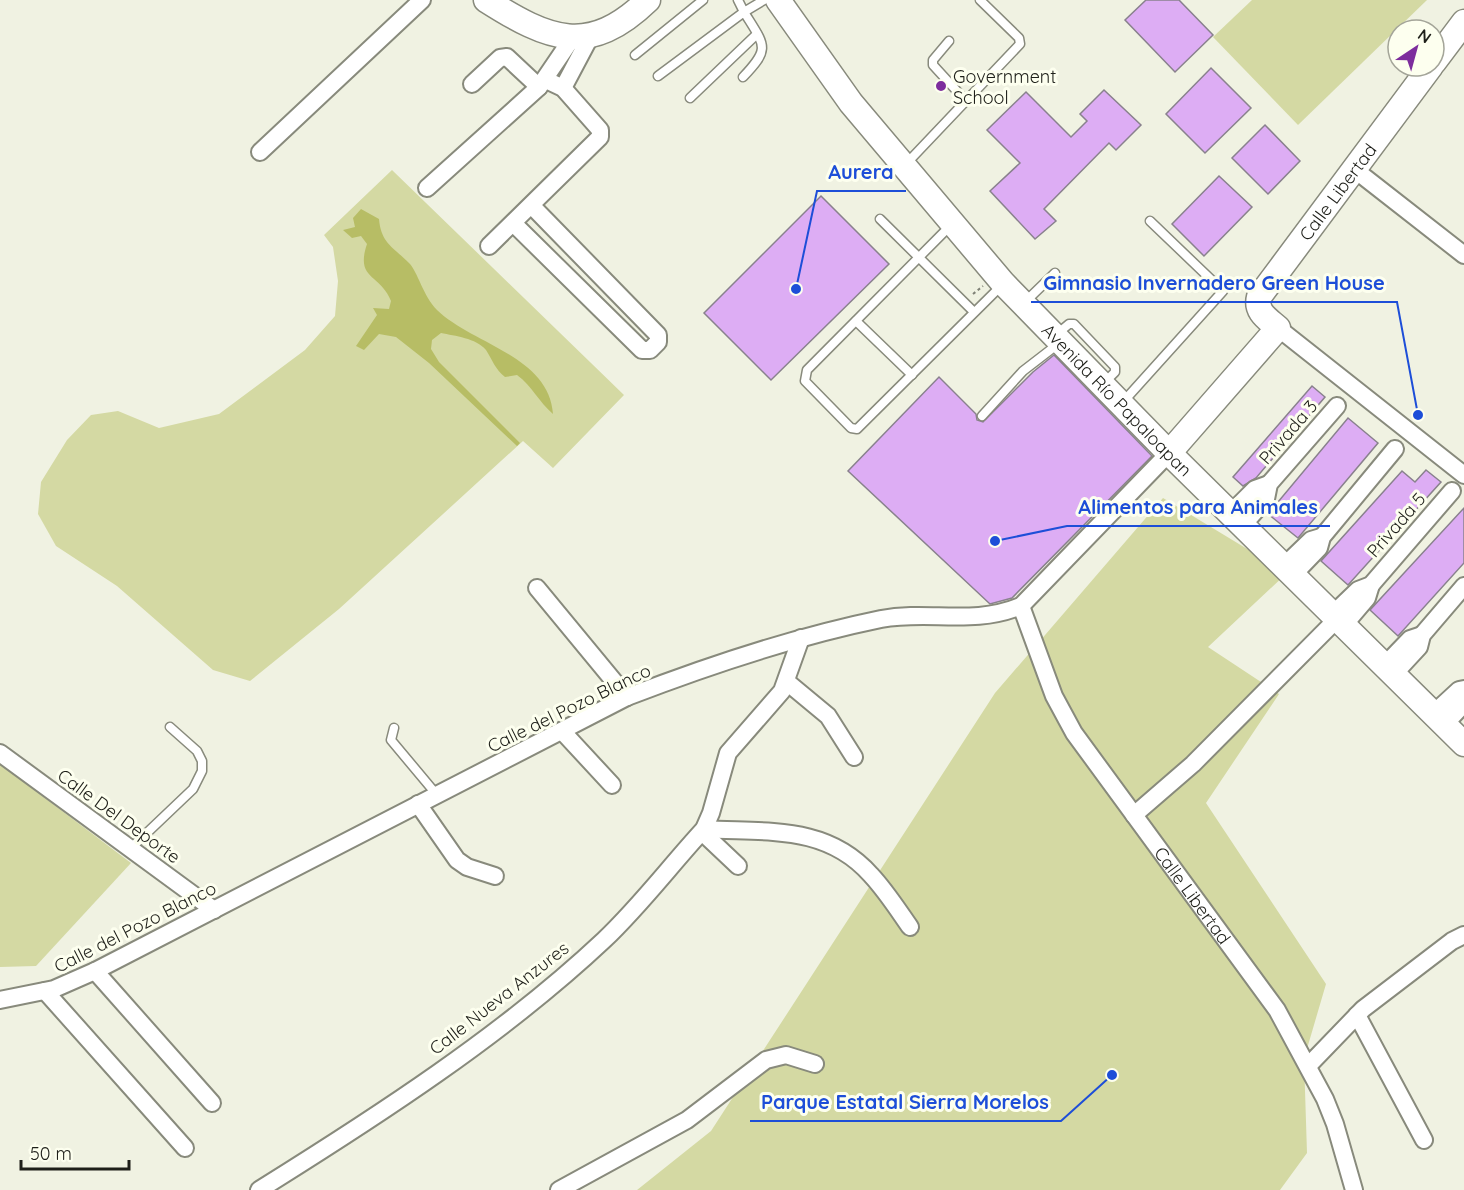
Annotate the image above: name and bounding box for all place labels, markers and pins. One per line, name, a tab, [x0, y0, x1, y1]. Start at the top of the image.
place label: Government School	[953, 65, 1056, 109]
marker: Government School	[934, 79, 948, 93]
callout: Aurera	[817, 153, 906, 191]
callout: Gimnasio Invernadero Green House	[1031, 264, 1397, 302]
callout: Alimentos para Animales	[1067, 488, 1330, 526]
callout: Parque Estatal Sierra Morelos	[750, 1083, 1061, 1121]

